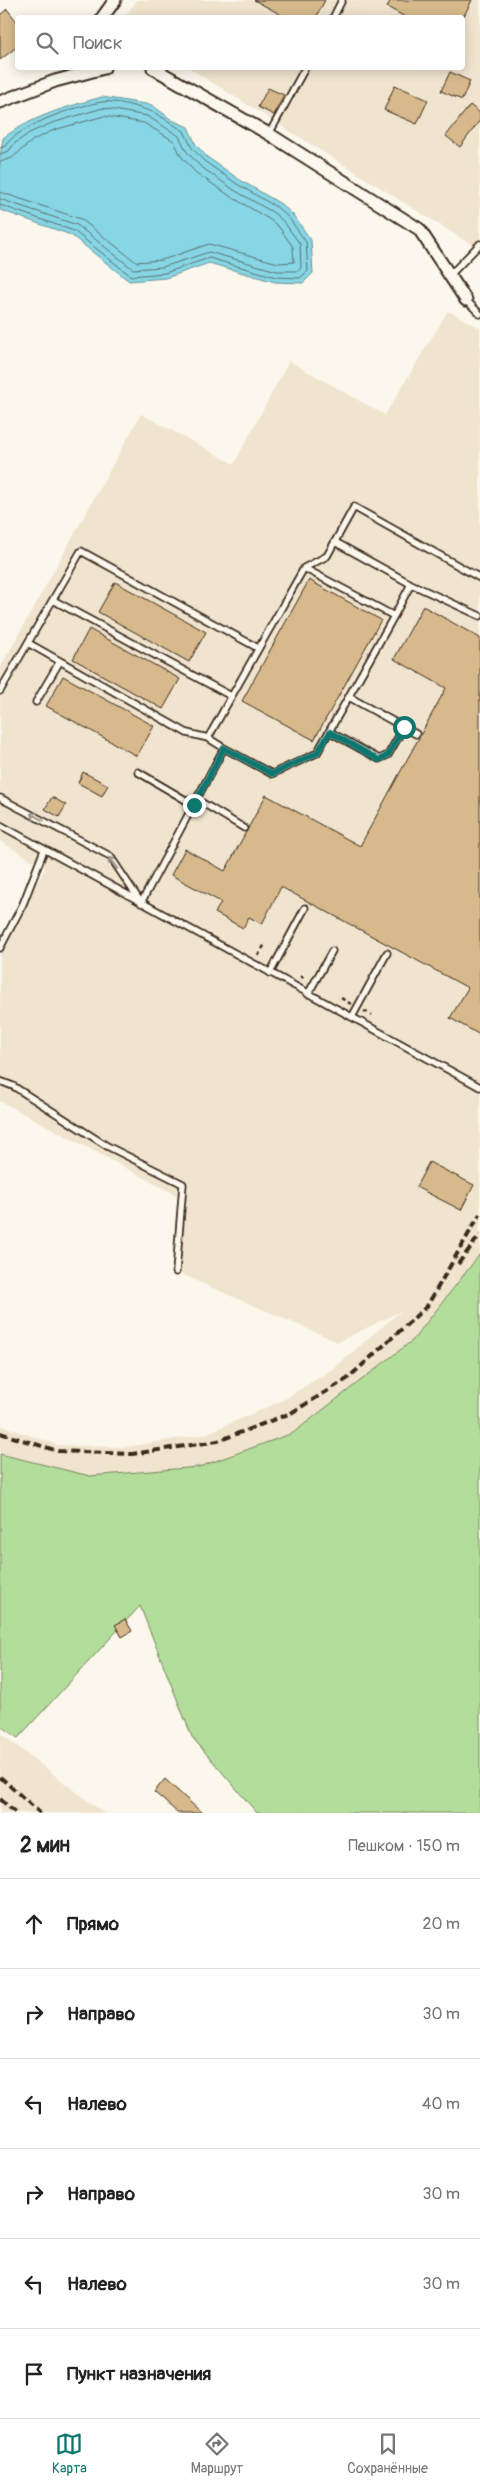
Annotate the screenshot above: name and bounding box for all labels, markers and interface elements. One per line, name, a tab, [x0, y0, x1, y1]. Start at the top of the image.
search box	[15, 15, 465, 70]
icon: search	[33, 29, 61, 57]
text: Поиск	[73, 31, 123, 55]
route start	[393, 716, 416, 739]
route end	[183, 794, 206, 817]
one-way arrow	[29, 812, 44, 822]
one-way arrow	[108, 857, 119, 870]
text: 2 мин	[20, 1832, 70, 1859]
text: Пешком · 150 m	[348, 1836, 460, 1856]
icon: ahead	[20, 1910, 48, 1938]
text: Прямо	[67, 1912, 119, 1936]
text: 20 m	[422, 1914, 460, 1934]
icon: right	[20, 2000, 48, 2028]
text: Направо	[67, 2002, 135, 2026]
text: 30 m	[422, 2004, 460, 2024]
icon: left	[20, 2090, 48, 2118]
text: Налево	[67, 2092, 127, 2116]
text: 40 m	[422, 2094, 460, 2114]
icon: right	[20, 2180, 48, 2208]
text: Направо	[67, 2182, 135, 2206]
text: 30 m	[422, 2184, 460, 2204]
icon: left	[20, 2270, 48, 2298]
text: Налево	[67, 2272, 127, 2296]
text: 30 m	[422, 2274, 460, 2294]
icon: arrive	[20, 2360, 48, 2388]
text: Пункт назначения	[67, 2362, 211, 2386]
tab: Карта	[52, 2430, 87, 2477]
tab: Маршрут	[191, 2430, 243, 2477]
tab: Сохранённые	[347, 2430, 428, 2477]

